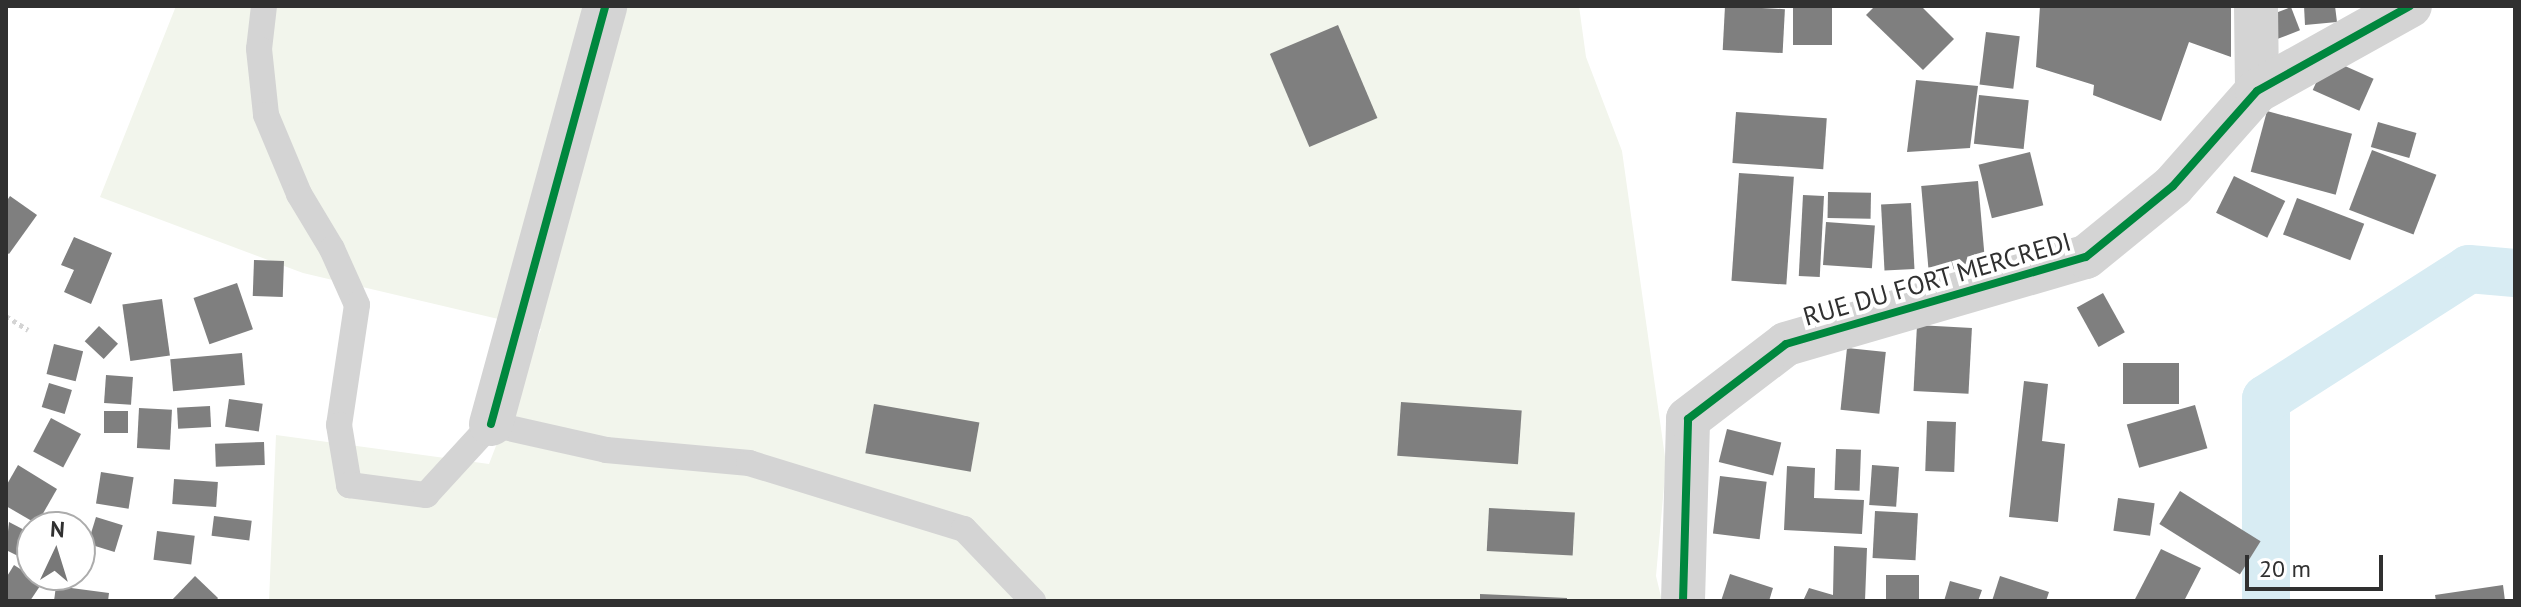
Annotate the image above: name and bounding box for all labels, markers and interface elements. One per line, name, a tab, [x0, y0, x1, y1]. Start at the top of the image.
street label: RUE DU FORT MERCREDI	[1799, 226, 2075, 332]
north arrow	[16, 511, 96, 591]
text: N	[49, 515, 66, 544]
scale bar	[2249, 539, 2387, 589]
text: 20 m	[2259, 553, 2311, 584]

